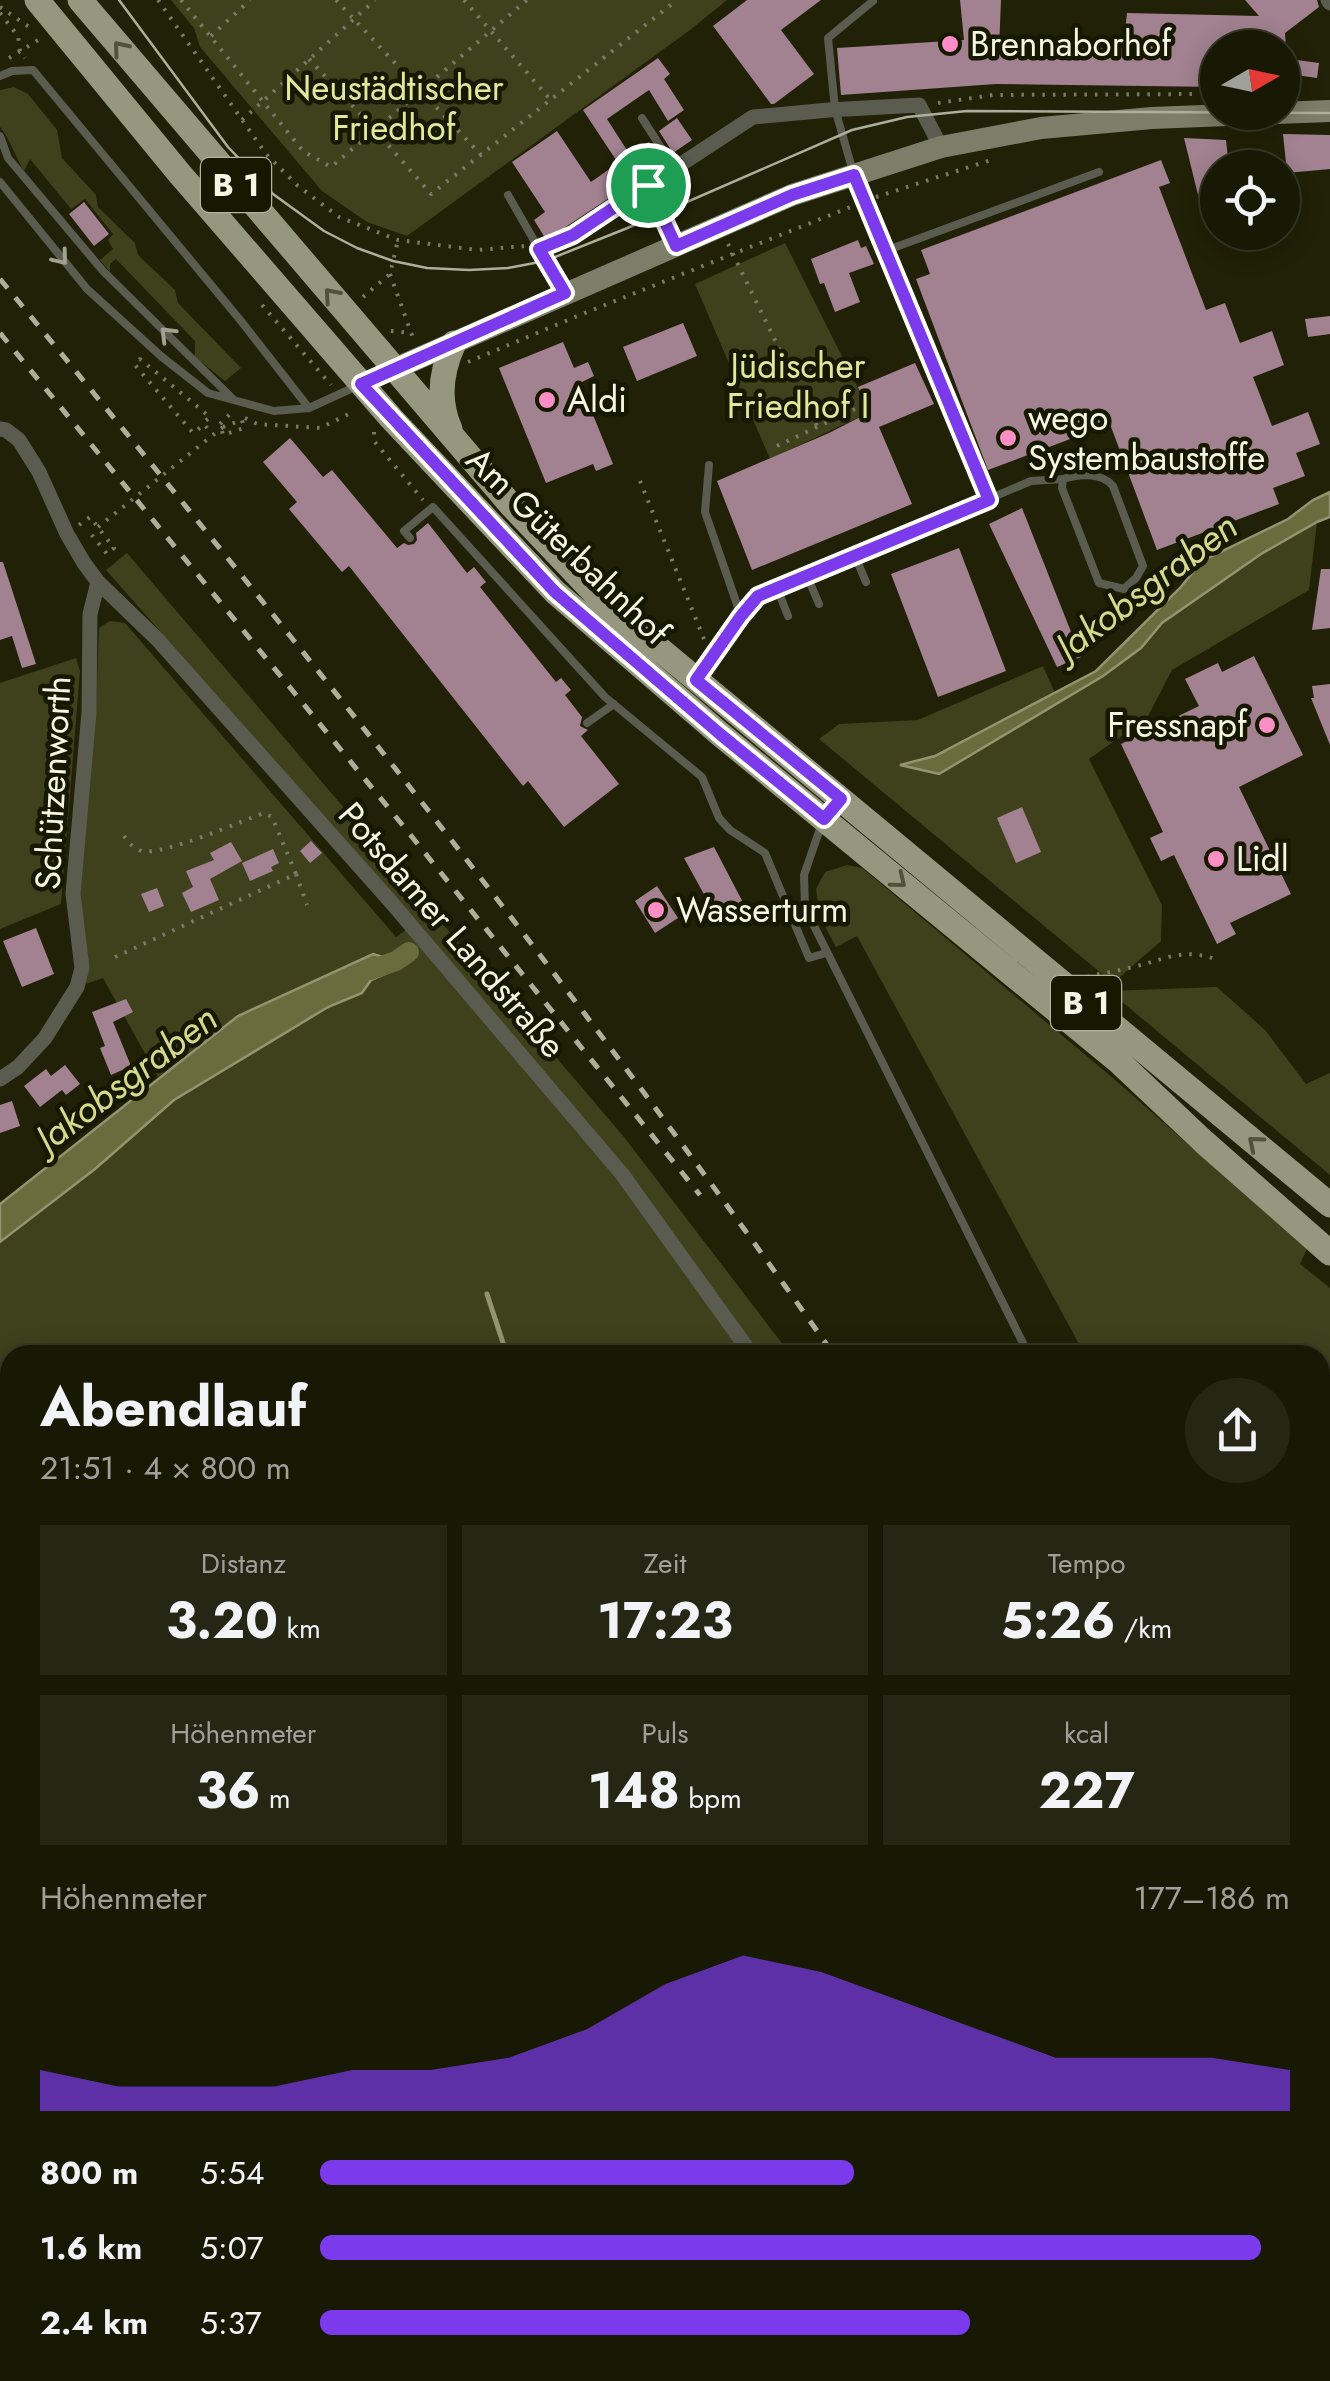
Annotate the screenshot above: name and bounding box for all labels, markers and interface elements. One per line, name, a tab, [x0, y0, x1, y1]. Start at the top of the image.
place label: Brennaborhof	[970, 19, 1172, 69]
north arrow	[1200, 30, 1300, 130]
map controls	[1200, 30, 1300, 250]
marker: Brennaborhof	[939, 33, 961, 55]
one-way arrow	[114, 41, 132, 59]
park label: Neustädtischer Friedhof	[284, 63, 504, 153]
pin	[606, 143, 691, 228]
button: locate	[1200, 150, 1300, 250]
road number: B 1	[201, 158, 271, 212]
icon: arrive	[621, 158, 676, 213]
one-way arrow	[49, 246, 67, 264]
one-way arrow	[324, 289, 342, 307]
one-way arrow	[160, 328, 178, 346]
park label: Jüdischer Friedhof I	[726, 341, 869, 431]
place label: Aldi	[567, 375, 627, 425]
marker: Aldi	[536, 389, 558, 411]
place label: wego Systembaustoffe	[1028, 393, 1265, 483]
marker: wego Systembaustoffe	[997, 427, 1019, 449]
street label: Am Güterbahnhof	[455, 436, 682, 657]
water label: Jakobsgraben	[1038, 499, 1249, 677]
street label: Schützenworth	[22, 675, 84, 891]
place label: Fressnapf	[1107, 700, 1248, 750]
marker: Fressnapf	[1256, 714, 1278, 736]
street label: Potsdamer Landstraße	[327, 791, 577, 1069]
place label: Lidl	[1236, 834, 1289, 884]
marker: Lidl	[1205, 848, 1227, 870]
one-way arrow	[888, 869, 906, 887]
place label: Wasserturm	[676, 885, 848, 935]
marker: Wasserturm	[645, 899, 667, 921]
road number: B 1	[1051, 976, 1121, 1030]
water label: Jakobsgraben	[18, 991, 229, 1169]
one-way arrow	[1248, 1137, 1266, 1155]
text: Abendlauf	[40, 1367, 306, 1447]
button: share	[1185, 1378, 1290, 1483]
text: 21:51 · 4 × 800 m	[40, 1445, 291, 1491]
text: Distanz	[201, 1543, 286, 1584]
text: Zeit	[644, 1543, 686, 1584]
text: Tempo	[1048, 1543, 1126, 1584]
text: 3.20	[166, 1584, 278, 1657]
text: 17:23	[597, 1584, 733, 1657]
text: 5:26	[1001, 1584, 1115, 1657]
text: km	[278, 1608, 321, 1649]
text: /km	[1115, 1608, 1172, 1649]
text: Höhenmeter	[170, 1713, 316, 1754]
text: Puls	[641, 1713, 689, 1754]
text: kcal	[1064, 1713, 1109, 1754]
text: 36	[196, 1754, 260, 1827]
text: 148	[588, 1754, 680, 1827]
text: 227	[1039, 1754, 1135, 1827]
text: m	[260, 1778, 291, 1819]
text: bpm	[680, 1778, 742, 1819]
text: Höhenmeter	[40, 1875, 207, 1921]
text: 177–186 m	[1133, 1875, 1290, 1921]
text: 800 m	[40, 2150, 138, 2196]
text: 5:54	[200, 2150, 264, 2196]
text: 1.6 km	[40, 2225, 142, 2271]
text: 5:07	[200, 2225, 264, 2271]
text: 2.4 km	[40, 2300, 148, 2346]
text: 5:37	[200, 2300, 261, 2346]

